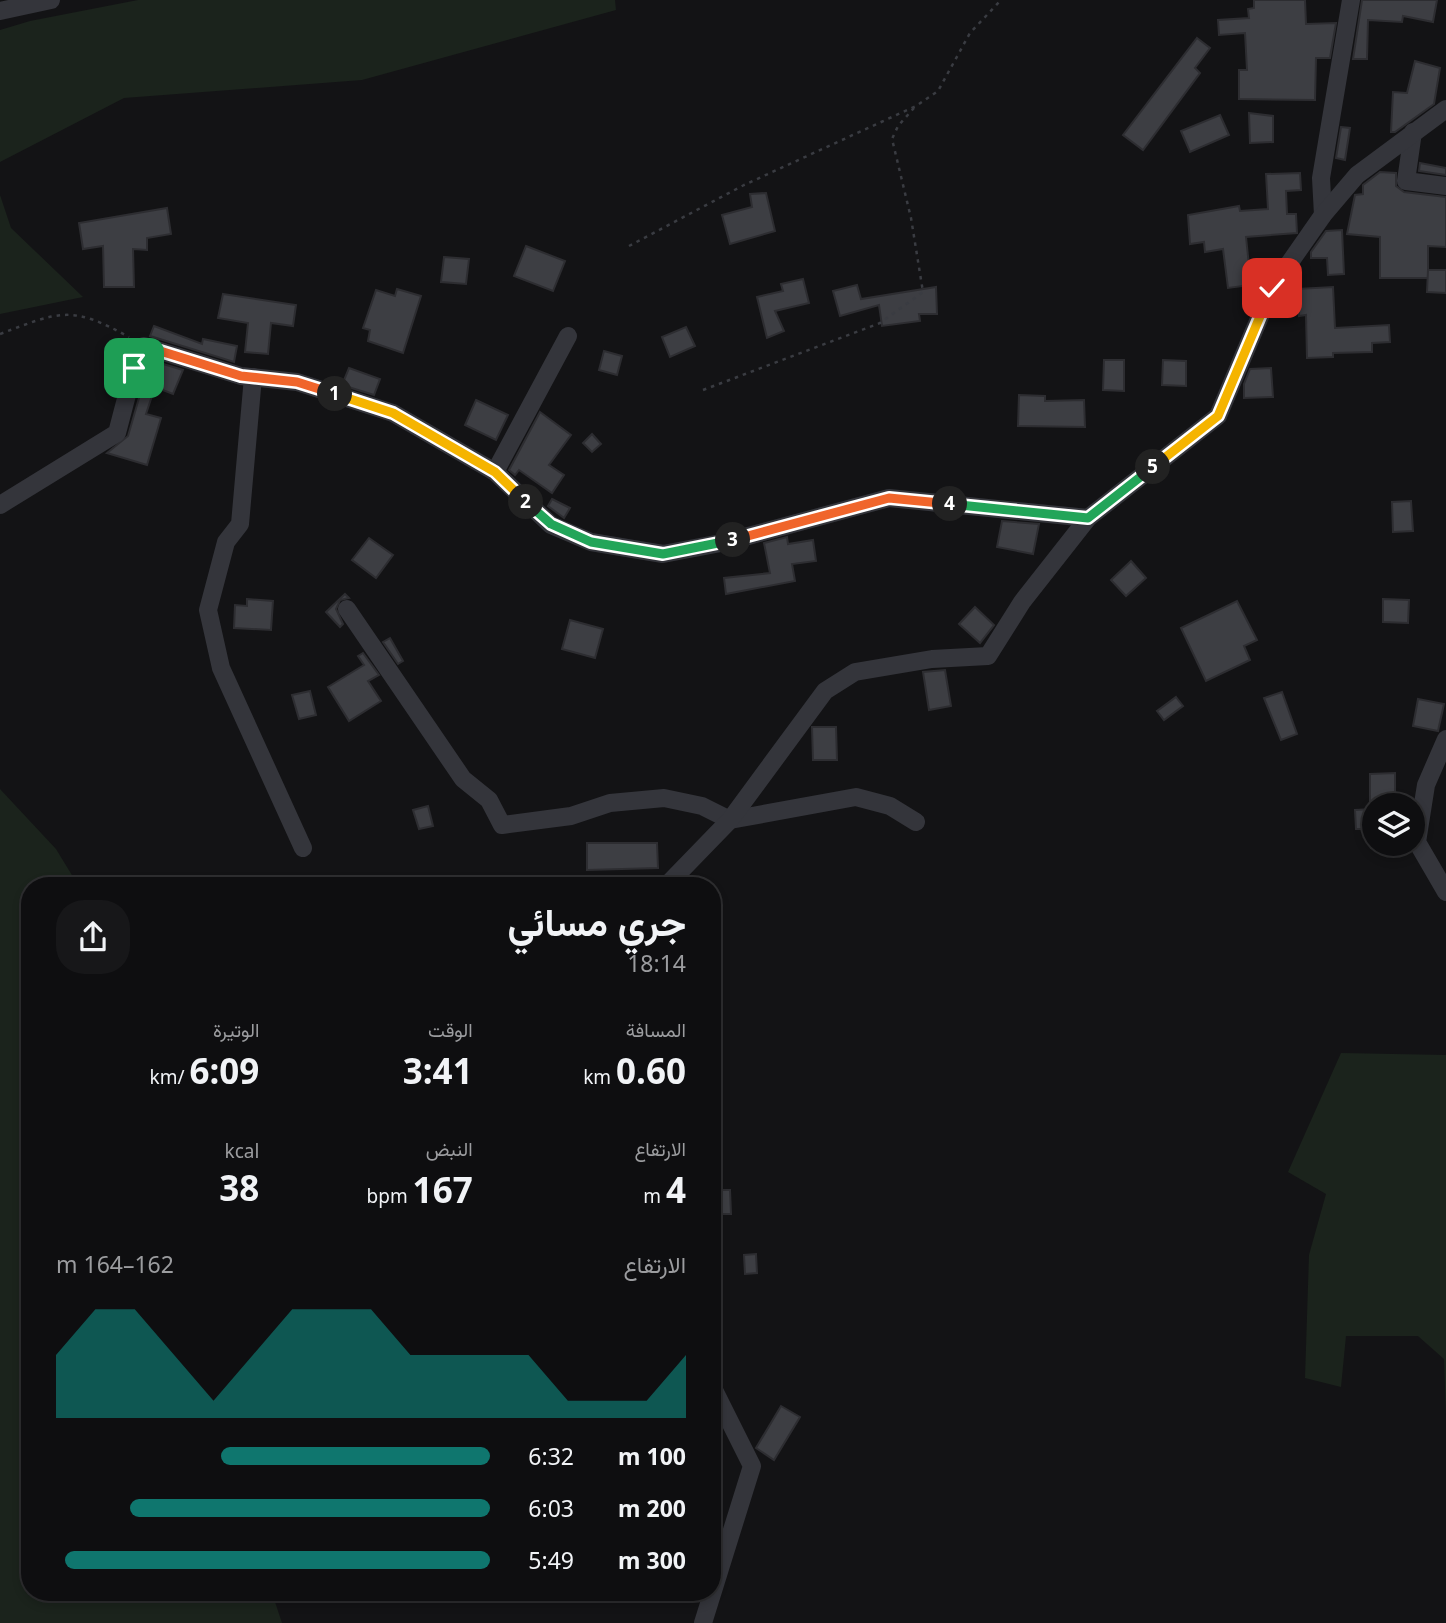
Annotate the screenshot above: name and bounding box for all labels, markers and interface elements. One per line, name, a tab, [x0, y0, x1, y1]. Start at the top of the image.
pin	[1242, 258, 1302, 318]
icon: check	[1253, 269, 1291, 307]
pin	[104, 338, 164, 398]
icon: arrive	[115, 349, 153, 387]
pin: 1	[318, 376, 352, 412]
text: 1	[329, 380, 340, 406]
pin: 5	[1136, 449, 1170, 484]
text: 5	[1147, 453, 1158, 479]
pin: 2	[508, 484, 544, 520]
pin: 4	[932, 486, 968, 522]
text: 2	[520, 488, 531, 514]
text: 4	[944, 490, 955, 516]
pin: 3	[716, 522, 750, 558]
text: 3	[727, 526, 738, 552]
map controls	[1362, 793, 1425, 856]
button: layers	[1362, 793, 1425, 856]
text: جري مسائي	[508, 895, 686, 947]
button: share	[56, 900, 130, 974]
text: 18:14	[627, 947, 686, 979]
text: الوتيرة	[213, 1017, 259, 1043]
text: الوقت	[428, 1017, 473, 1043]
text: المسافة	[626, 1017, 686, 1043]
text: 6:09	[189, 1047, 259, 1094]
text: 3:41	[403, 1047, 473, 1094]
text: 0.60	[616, 1047, 686, 1094]
text: /km	[150, 1064, 189, 1090]
text: km	[583, 1064, 616, 1090]
text: النبض	[426, 1136, 473, 1162]
text: الارتفاع	[634, 1136, 686, 1162]
text: kcal	[225, 1138, 259, 1164]
text: 38	[219, 1164, 259, 1211]
text: 167	[413, 1166, 473, 1213]
text: 4	[666, 1166, 686, 1213]
text: bpm	[367, 1183, 413, 1209]
text: m	[643, 1183, 666, 1209]
text: 162–164 m	[56, 1248, 174, 1280]
text: الارتفاع	[624, 1248, 686, 1280]
text: 6:32	[528, 1440, 574, 1472]
text: 100 m	[618, 1440, 686, 1472]
text: 6:03	[528, 1492, 574, 1524]
text: 200 m	[618, 1492, 686, 1524]
text: 5:49	[528, 1544, 574, 1576]
text: 300 m	[618, 1544, 686, 1576]

